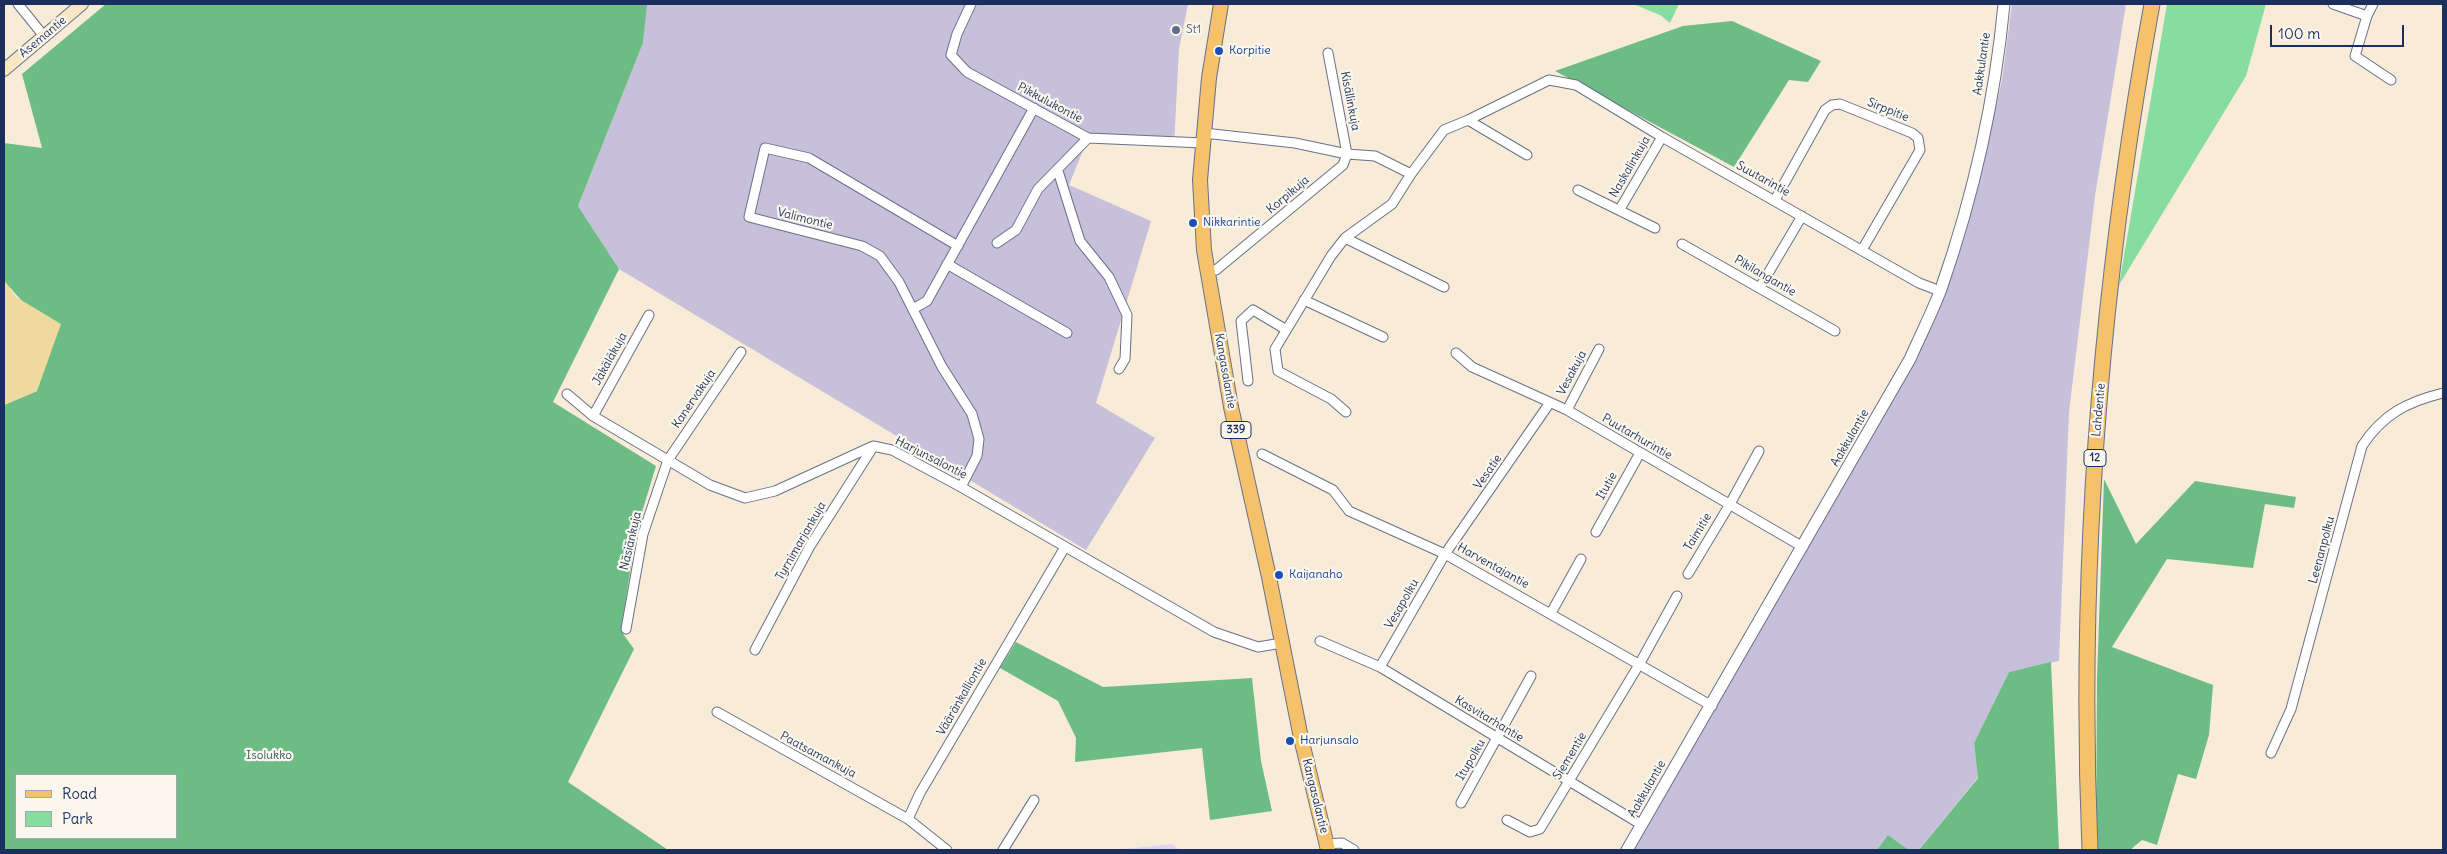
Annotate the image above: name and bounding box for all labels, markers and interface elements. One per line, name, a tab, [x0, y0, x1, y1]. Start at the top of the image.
street label: Asemantie	[17, 13, 69, 61]
scale bar	[2272, 15, 2406, 47]
place label: St1	[1186, 23, 1201, 37]
marker: St1	[1170, 24, 1182, 36]
text: 100 m	[2278, 24, 2320, 43]
street label: Aakkulantie	[1970, 32, 1994, 96]
place label: Korpitie	[1229, 44, 1271, 58]
marker: Korpitie	[1213, 45, 1225, 57]
street label: Kisällinkuja	[1337, 70, 1363, 132]
street label: Pikkulukontie	[1015, 80, 1085, 126]
street label: Sirppitie	[1865, 95, 1911, 125]
street label: Naskalinkuja	[1607, 134, 1653, 200]
street label: Suutarintie	[1734, 158, 1792, 200]
street label: Korpikuja	[1264, 173, 1312, 217]
street label: Valimontie	[776, 205, 834, 233]
place label: Nikkarintie	[1203, 216, 1261, 230]
marker: Nikkarintie	[1187, 217, 1199, 229]
street label: Pikilangantie	[1732, 253, 1798, 299]
street label: Jäkäläkuja	[590, 330, 630, 388]
street label: Kangasalantie	[1211, 332, 1239, 410]
street label: Vesakuja	[1554, 348, 1590, 398]
street label: Kanervakuja	[669, 367, 719, 431]
street label: Lahdentie	[2089, 383, 2109, 437]
street label: Aakkulantie	[1828, 407, 1872, 469]
street label: Puutarhurintie	[1599, 411, 1675, 463]
road number: 339	[1221, 422, 1251, 438]
street label: Harjunsalontie	[893, 434, 969, 482]
road number: 12	[2084, 449, 2106, 466]
street label: Vesatie	[1471, 452, 1505, 492]
street label: Itutie	[1594, 470, 1620, 502]
street label: Tyrnimarjankuja	[773, 499, 829, 583]
street label: Näsiänkuja	[617, 510, 645, 572]
street label: Taimitie	[1681, 511, 1715, 553]
street label: Leenanpolku	[2306, 515, 2338, 585]
street label: Harventajantie	[1455, 540, 1531, 592]
place label: Kaijanaho	[1289, 568, 1343, 582]
marker: Kaijanaho	[1273, 569, 1285, 581]
street label: Vesapolku	[1382, 576, 1422, 632]
street label: Vääränkalliontie	[934, 656, 990, 738]
street label: Kasvitarhantie	[1452, 693, 1526, 745]
street label: Paatsamankuja	[778, 729, 858, 781]
street label: Siementie	[1550, 730, 1590, 782]
place label: Harjunsalo	[1300, 734, 1359, 748]
marker: Harjunsalo	[1284, 735, 1296, 747]
street label: Itupolku	[1453, 737, 1489, 783]
park label: Isolukko	[246, 749, 292, 763]
street label: Kangasalantie	[1299, 757, 1331, 835]
street label: Aakkulantie	[1625, 758, 1669, 820]
legend	[15, 774, 178, 839]
text: Road	[62, 784, 97, 803]
text: Park	[62, 809, 93, 828]

